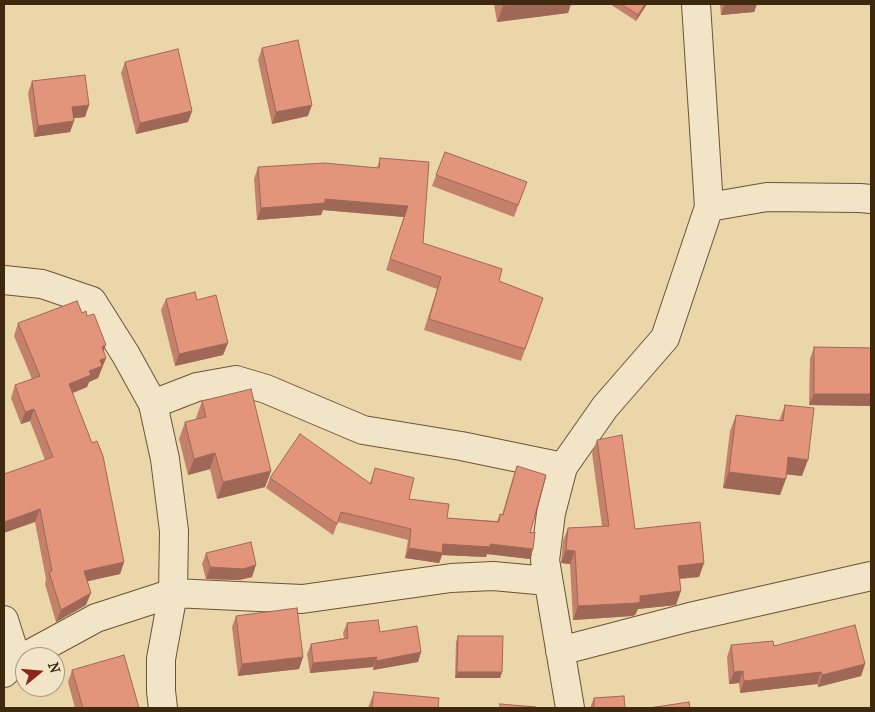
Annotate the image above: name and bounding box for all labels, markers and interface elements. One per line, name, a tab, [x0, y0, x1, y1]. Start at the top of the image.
north arrow	[15, 647, 65, 697]
text: N	[44, 660, 64, 675]

